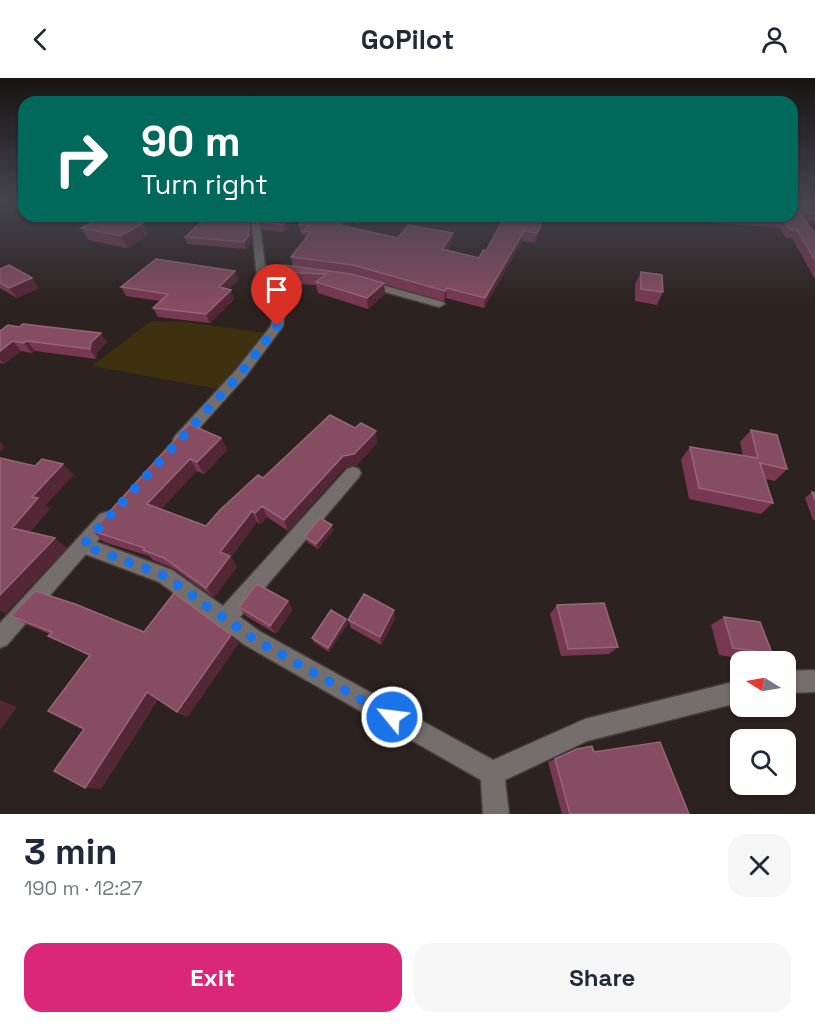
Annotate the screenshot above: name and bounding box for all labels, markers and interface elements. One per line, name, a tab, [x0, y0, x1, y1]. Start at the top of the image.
text: GoPilot	[361, 22, 454, 57]
icon: back	[24, 23, 57, 56]
icon: person	[758, 23, 791, 56]
text: 90 m	[141, 115, 241, 168]
icon: right	[42, 120, 120, 198]
text: Turn right	[141, 167, 268, 202]
pin	[251, 264, 302, 326]
icon: arrive	[260, 273, 293, 306]
north arrow	[730, 651, 796, 717]
map controls	[730, 651, 796, 795]
position arrow	[360, 685, 424, 749]
button: search	[730, 729, 796, 795]
text: 3 min	[24, 829, 118, 875]
button: close	[728, 834, 791, 897]
text: 190 m · 12:27	[24, 875, 142, 901]
button: Exit	[24, 943, 402, 1012]
button: Share	[414, 943, 791, 1012]

